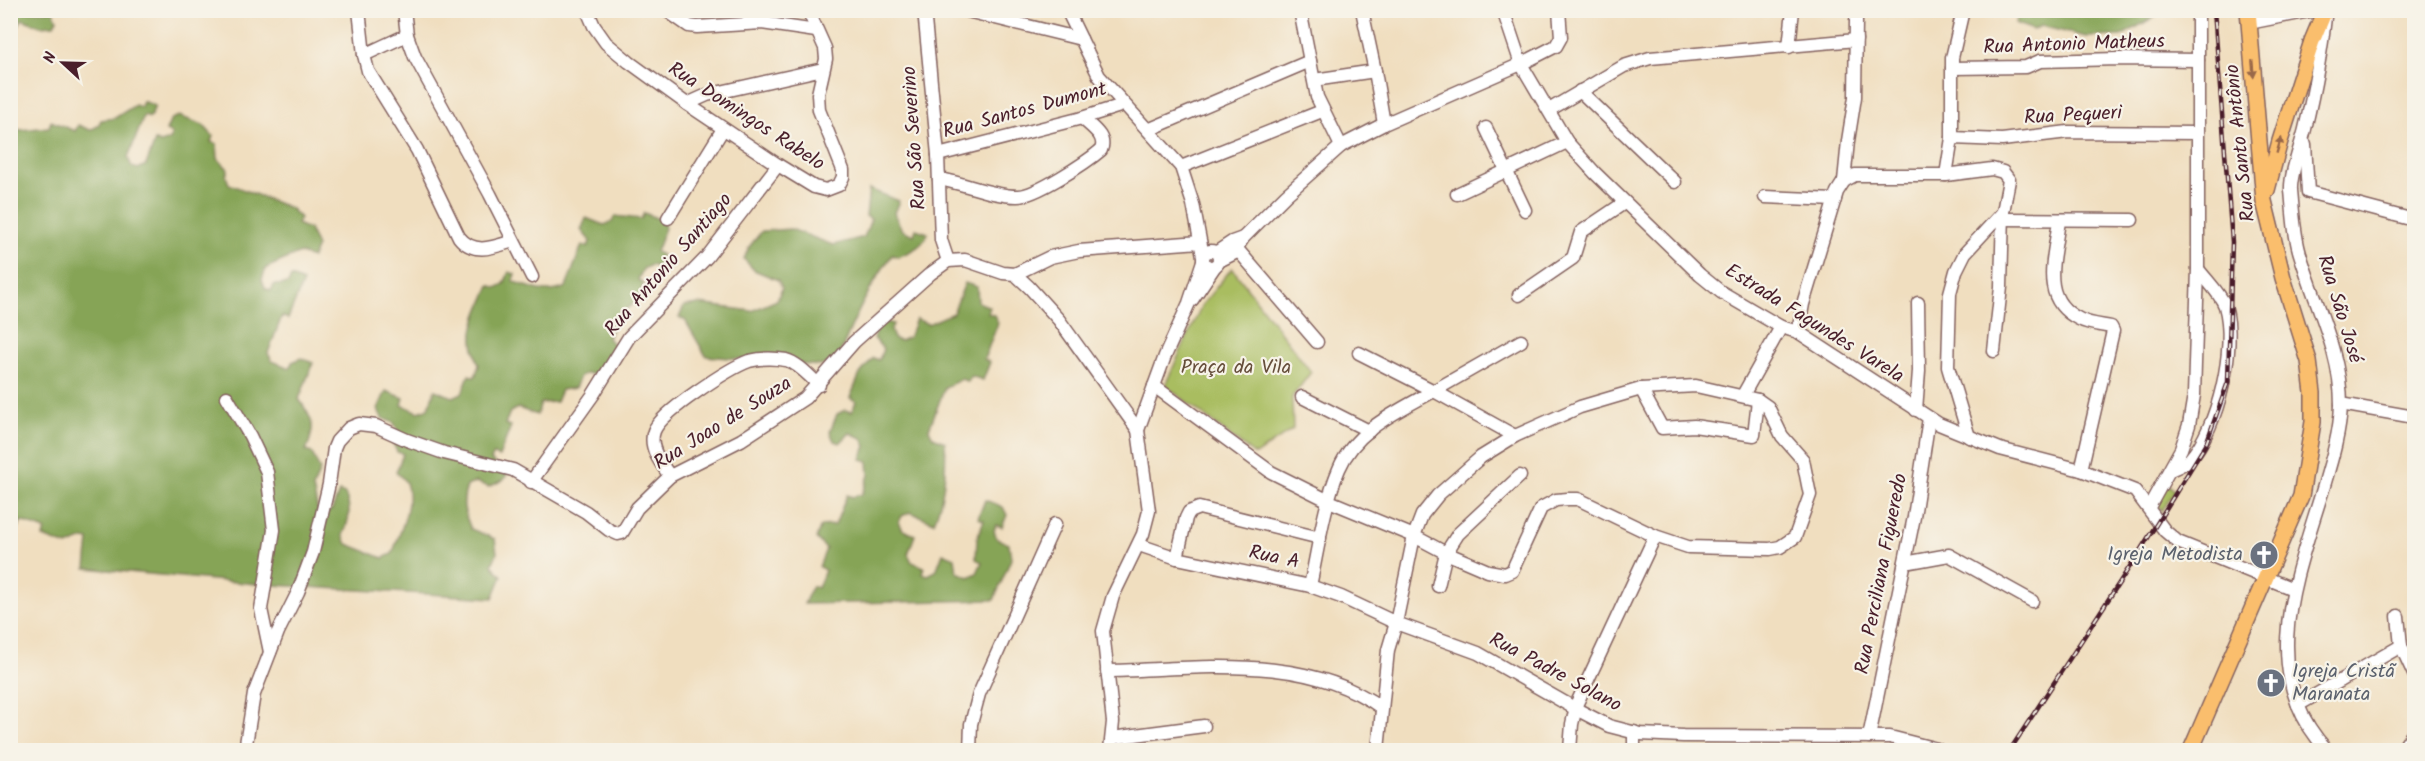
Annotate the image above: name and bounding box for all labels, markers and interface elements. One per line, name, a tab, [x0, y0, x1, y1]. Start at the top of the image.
street label: Rua Antonio Matheus	[1983, 26, 2166, 64]
north arrow	[33, 33, 93, 93]
text: N	[37, 49, 64, 67]
street label: Rua Domingos Rabelo	[661, 54, 831, 180]
one-way arrow	[2248, 59, 2258, 78]
street label: Rua Santo Antônio	[2217, 63, 2265, 223]
street label: Rua São Severino	[894, 65, 936, 211]
street label: Rua Santos Dumont	[939, 74, 1111, 148]
street label: Rua Pequeri	[2023, 97, 2124, 135]
one-way arrow	[2275, 136, 2284, 154]
street label: Rua Antonio Santiago	[597, 186, 741, 344]
street label: Rua São José	[2307, 251, 2371, 368]
street label: Estrada Fagundes Varela	[1718, 256, 1910, 392]
park label: Praça da Vila	[1181, 352, 1291, 384]
street label: Rua Joao de Souza	[647, 369, 799, 479]
street label: Rua Perciliana Figueredo	[1847, 471, 1917, 677]
street label: Rua A	[1246, 537, 1302, 579]
place label: Igreja Metodista	[2107, 539, 2243, 571]
church icon: Igreja Metodista	[2248, 539, 2280, 571]
street label: Rua Padre Solano	[1483, 625, 1627, 721]
place label: Igreja Cristã Maranata	[2292, 656, 2397, 711]
church icon: Igreja Cristã Maranata	[2255, 667, 2287, 699]

